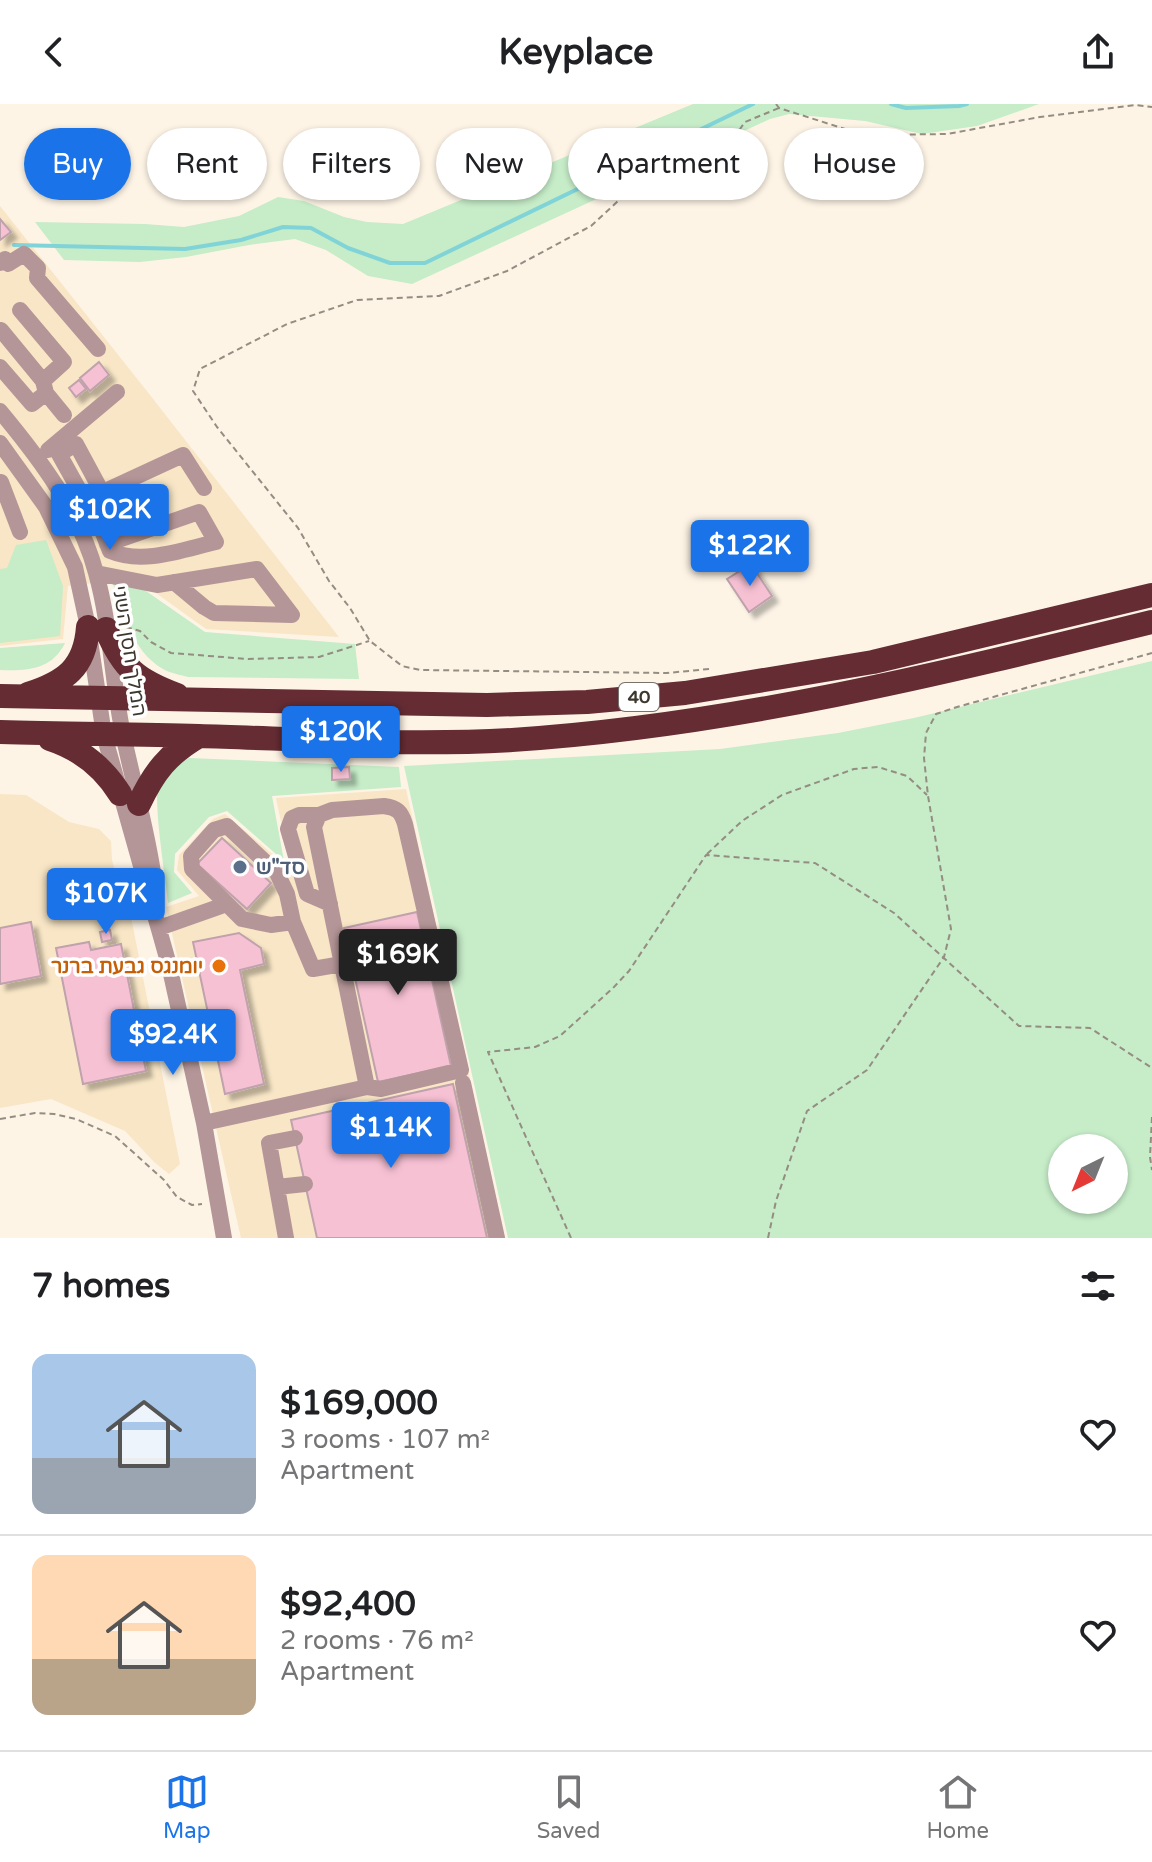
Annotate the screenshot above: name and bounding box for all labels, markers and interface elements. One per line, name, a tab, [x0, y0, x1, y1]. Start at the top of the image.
icon: back	[32, 30, 76, 74]
icon: share	[1076, 30, 1120, 74]
text: Keyplace	[499, 31, 653, 74]
chip: Buy	[24, 128, 131, 200]
chip: Rent	[147, 128, 267, 200]
chip: Filters	[283, 128, 420, 200]
chip: New	[436, 128, 552, 200]
chip: Apartment	[568, 128, 768, 200]
chip: House	[784, 128, 924, 200]
pin: $102K	[54, 484, 166, 552]
text: $102K	[69, 494, 151, 525]
pin: $122K	[694, 520, 806, 588]
text: $122K	[709, 530, 791, 561]
street label: המלך חסן השני	[107, 584, 151, 718]
road number: 40	[619, 683, 659, 711]
pin: $120K	[285, 706, 397, 774]
text: $120K	[300, 716, 382, 747]
place label: סד"ש	[256, 856, 305, 880]
marker: סד"ש	[231, 858, 249, 876]
pin: $107K	[50, 868, 162, 936]
text: $107K	[65, 878, 147, 909]
pin: $169K	[342, 929, 454, 997]
text: $169K	[357, 939, 439, 970]
place label: יומנגס גבעת ברנר	[51, 955, 203, 979]
marker: יומנגס גבעת ברנר	[210, 957, 228, 975]
pin: $92.4K	[108, 1009, 238, 1077]
text: $92.4K	[129, 1019, 217, 1050]
pin: $114K	[335, 1102, 447, 1170]
text: $114K	[350, 1112, 432, 1143]
north arrow	[1048, 1134, 1128, 1214]
map controls	[1048, 1134, 1128, 1214]
icon: filters	[1076, 1264, 1120, 1308]
text: 7 homes	[32, 1266, 170, 1307]
text: $169,000	[280, 1383, 438, 1424]
icon: home	[96, 1386, 192, 1482]
icon: heart	[1076, 1412, 1120, 1456]
text: 3 rooms · 107 m²	[280, 1424, 490, 1455]
text: Apartment	[280, 1455, 414, 1486]
text: $92,400	[280, 1584, 416, 1625]
icon: home	[96, 1587, 192, 1683]
icon: heart	[1076, 1613, 1120, 1657]
text: 2 rooms · 76 m²	[280, 1625, 474, 1656]
text: Apartment	[280, 1656, 414, 1687]
tab: Map	[163, 1770, 211, 1844]
tab: Saved	[537, 1770, 600, 1844]
tab: Home	[927, 1770, 989, 1844]

